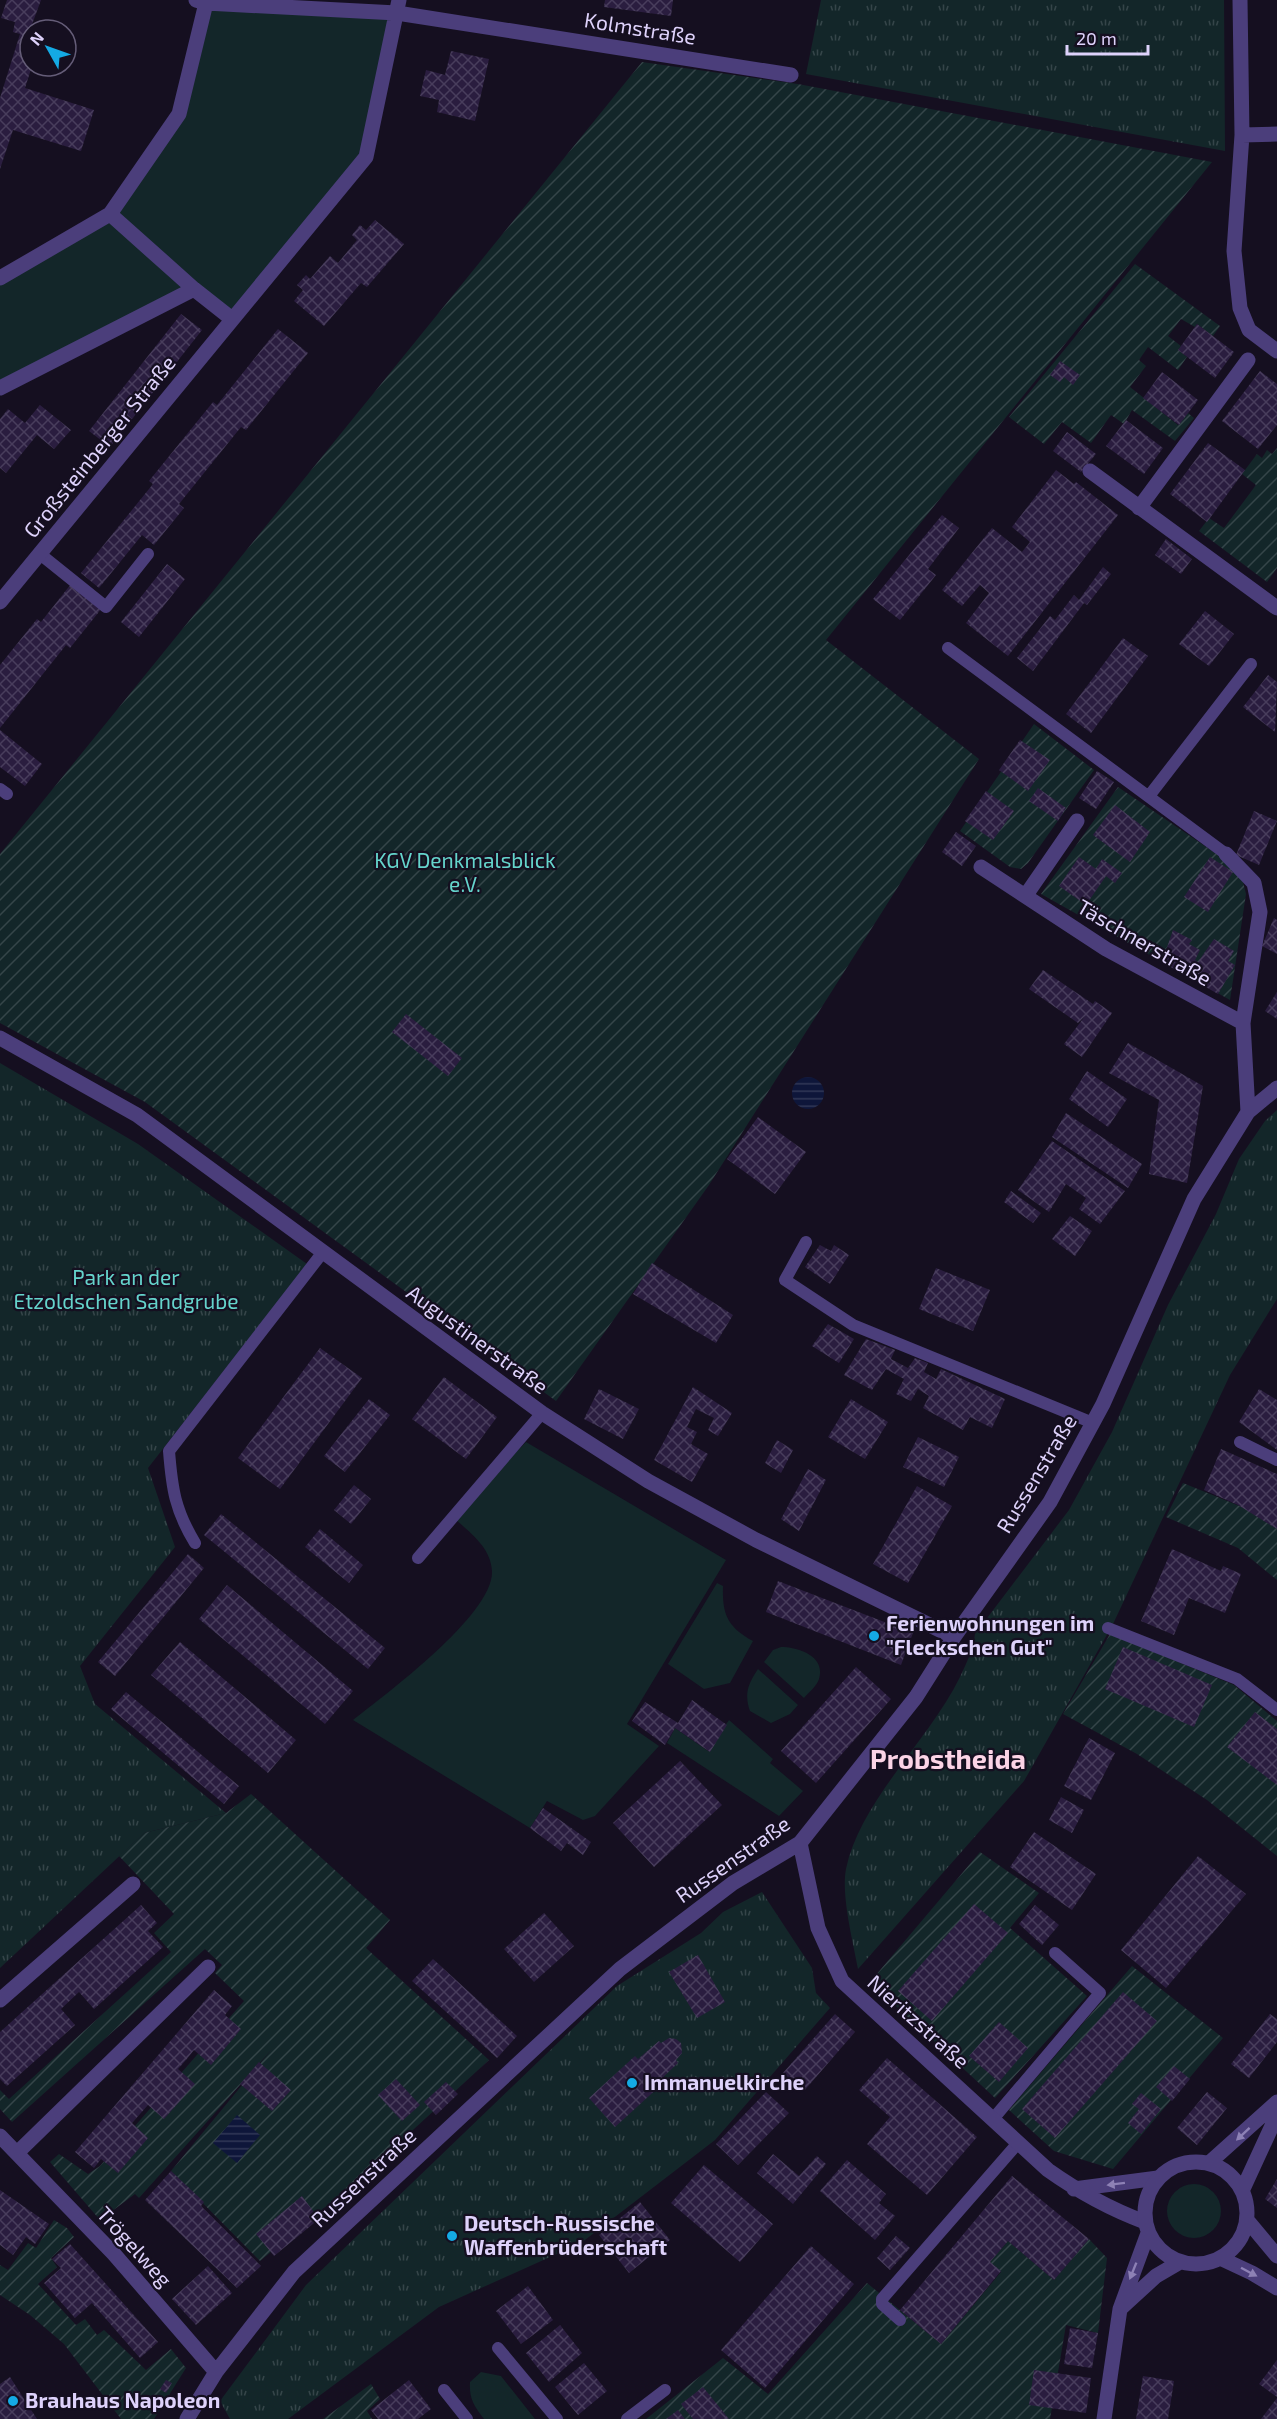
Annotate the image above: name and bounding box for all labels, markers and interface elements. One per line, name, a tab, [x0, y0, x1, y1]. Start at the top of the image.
street label: Kolmstraße	[583, 6, 698, 49]
north arrow	[18, 18, 78, 78]
scale bar	[1067, 18, 1148, 56]
text: 20 m	[1076, 27, 1117, 49]
text: N	[25, 28, 47, 49]
street label: Großsteinberger Straße	[18, 350, 180, 542]
park label: KGV Denkmalsblick e.V.	[374, 847, 556, 896]
street label: Täschnerstraße	[1073, 893, 1216, 990]
park label: Park an der Etzoldschen Sandgrube	[14, 1264, 238, 1313]
street label: Augustinerstraße	[402, 1279, 553, 1398]
street label: Russenstraße	[991, 1409, 1081, 1537]
place label: Ferienwohnungen im "Fleckschen Gut"	[886, 1610, 1094, 1659]
marker: Ferienwohnungen im "Fleckschen Gut"	[867, 1629, 881, 1643]
district label: Probstheida	[870, 1742, 1026, 1774]
street label: Russenstraße	[670, 1810, 794, 1907]
street label: Nieritzstraße	[863, 1969, 975, 2073]
place label: Immanuelkirche	[644, 2069, 805, 2094]
marker: Immanuelkirche	[625, 2076, 639, 2090]
street label: Russenstraße	[306, 2122, 420, 2232]
one-way arrow	[1237, 2126, 1251, 2140]
one-way arrow	[1107, 2179, 1126, 2189]
street label: Trögelweg	[93, 2201, 178, 2292]
place label: Deutsch-Russische Waffenbrüderschaft	[464, 2210, 668, 2259]
marker: Deutsch-Russische Waffenbrüderschaft	[445, 2229, 459, 2243]
one-way arrow	[1128, 2262, 1138, 2280]
one-way arrow	[1241, 2267, 1258, 2277]
place label: Brauhaus Napoleon	[25, 2387, 220, 2412]
marker: Brauhaus Napoleon	[6, 2394, 20, 2408]

